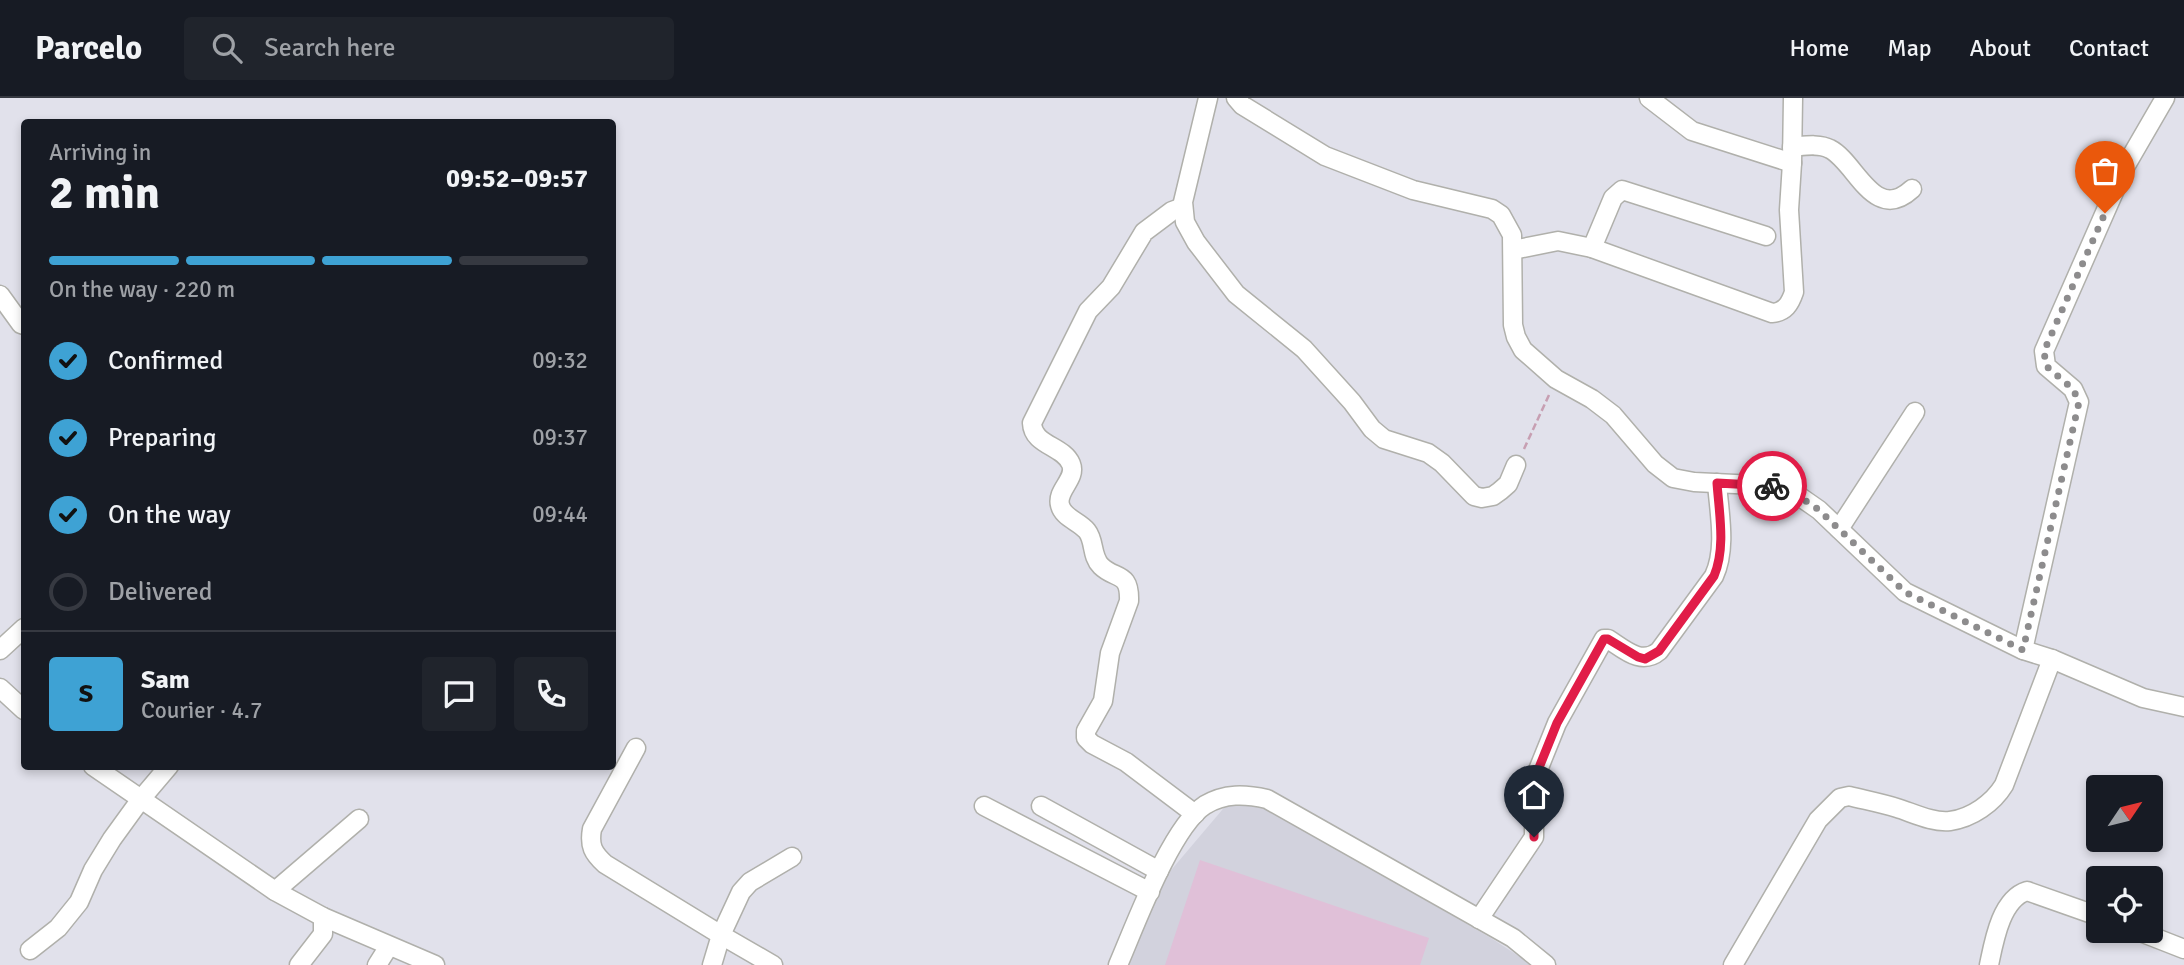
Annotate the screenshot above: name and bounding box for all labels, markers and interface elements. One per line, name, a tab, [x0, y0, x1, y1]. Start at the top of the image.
search box	[184, 17, 674, 80]
text: Parcelo	[35, 28, 142, 69]
icon: search	[208, 29, 246, 67]
text: Search here	[264, 32, 395, 64]
text: Home	[1789, 33, 1849, 63]
text: Map	[1887, 33, 1932, 63]
text: About	[1970, 33, 2031, 63]
text: Contact	[2069, 33, 2149, 63]
text: Arriving in	[49, 138, 151, 167]
pin	[2075, 141, 2135, 213]
icon: bag	[2086, 152, 2124, 190]
text: 09:52–09:57	[446, 163, 588, 195]
text: 2 min	[49, 165, 160, 221]
text: On the way · 220 m	[49, 275, 235, 304]
icon: check	[49, 342, 87, 380]
text: Confirmed	[108, 345, 223, 377]
text: 09:32	[532, 346, 588, 375]
icon: check	[49, 419, 87, 457]
text: Preparing	[108, 422, 216, 454]
text: 09:37	[532, 423, 588, 452]
courier	[1737, 451, 1807, 521]
icon: bike	[1753, 467, 1791, 505]
icon: check	[49, 496, 87, 534]
text: On the way	[108, 499, 231, 531]
text: 09:44	[532, 500, 588, 529]
text: Delivered	[108, 576, 213, 608]
button: chat	[422, 657, 496, 731]
button: phone	[514, 657, 588, 731]
text: Sam	[141, 664, 190, 696]
text: S	[79, 678, 93, 710]
text: Courier · 4.7	[141, 696, 262, 725]
pin	[1504, 765, 1564, 837]
north arrow	[2086, 775, 2163, 852]
map controls	[2086, 775, 2163, 943]
icon: home	[1515, 776, 1553, 814]
button: locate	[2086, 866, 2163, 943]

